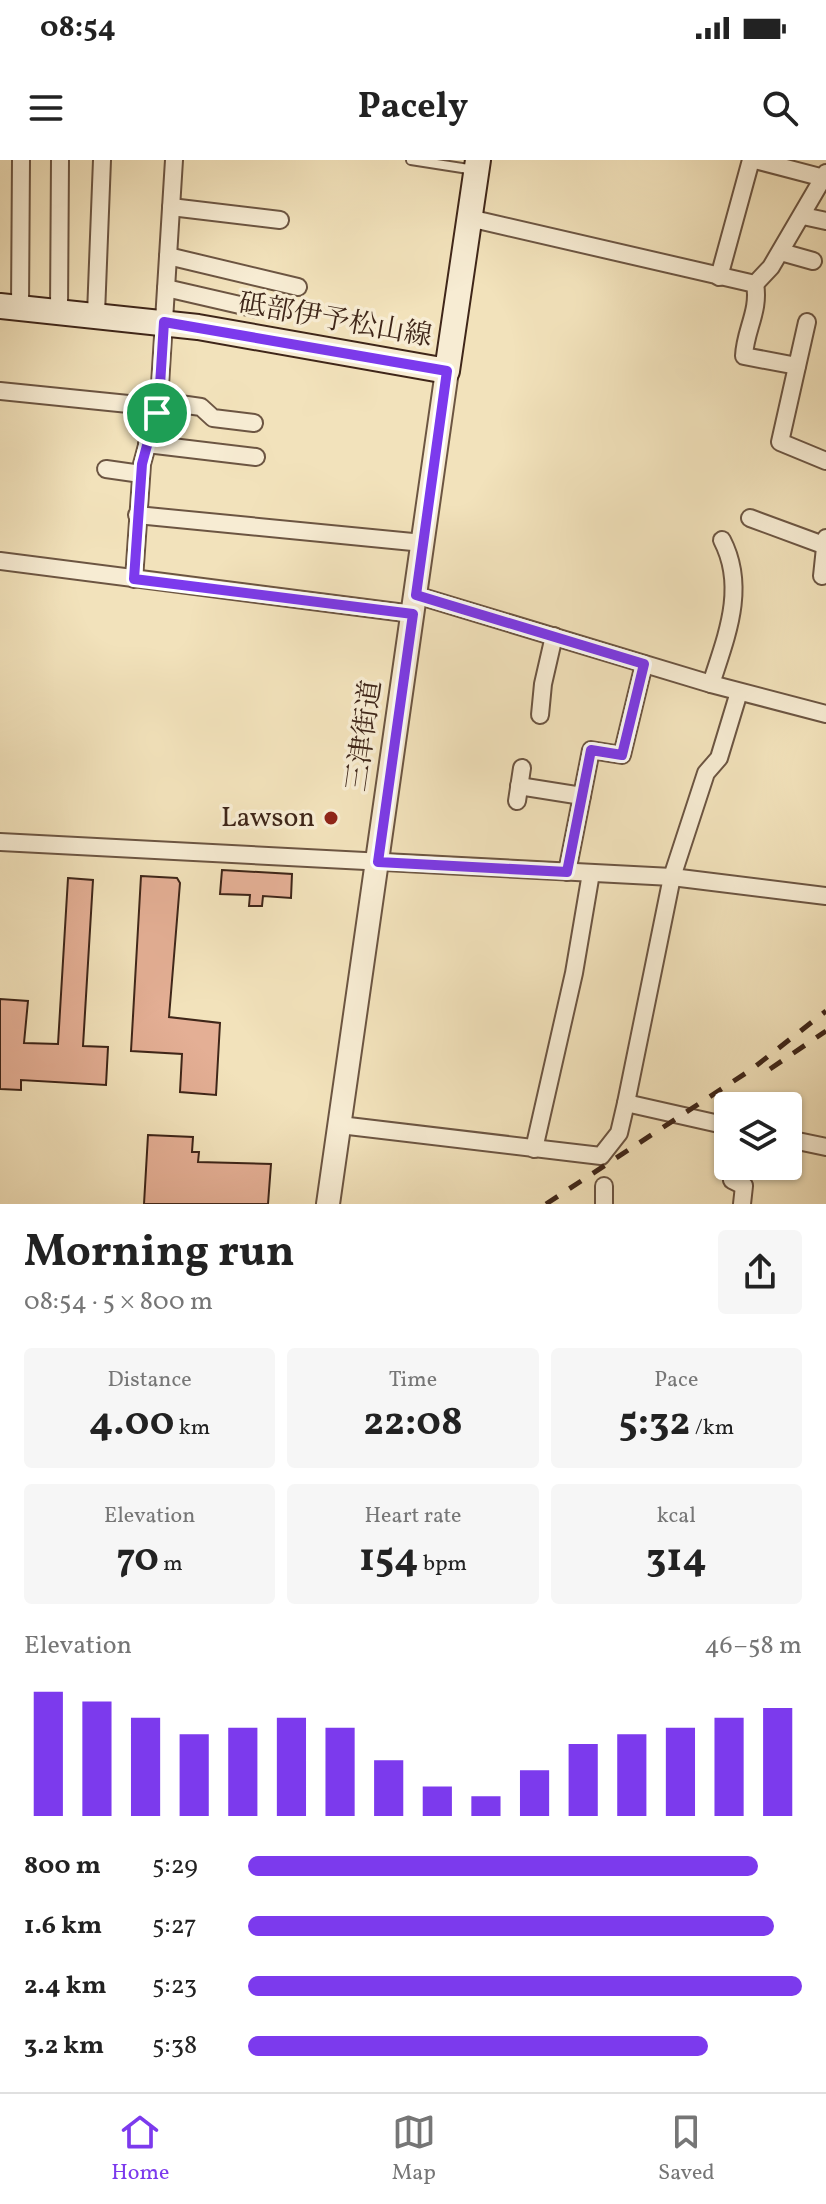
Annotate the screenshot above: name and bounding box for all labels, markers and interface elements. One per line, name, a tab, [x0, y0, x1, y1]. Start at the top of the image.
text: 08:54	[40, 7, 116, 49]
text: Pacely	[358, 83, 468, 133]
icon: menu	[24, 86, 68, 130]
icon: search	[758, 86, 802, 130]
street label: 砥部伊予松山線	[235, 285, 435, 357]
pin	[123, 379, 191, 447]
icon: arrive	[135, 391, 179, 435]
street label: 三津街道	[338, 678, 392, 794]
place label: Lawson	[221, 799, 315, 838]
marker: Lawson	[322, 809, 340, 827]
map controls	[714, 1092, 802, 1180]
button: layers	[714, 1092, 802, 1180]
text: Morning run	[24, 1223, 295, 1284]
button: share	[718, 1230, 802, 1314]
text: 08:54 · 5 × 800 m	[24, 1284, 213, 1320]
text: Distance	[108, 1365, 192, 1396]
text: Time	[389, 1365, 437, 1396]
text: Pace	[654, 1365, 698, 1396]
text: 4.00	[89, 1396, 174, 1452]
text: 22:08	[363, 1396, 463, 1452]
text: 5:32	[618, 1396, 690, 1452]
text: km	[174, 1413, 210, 1444]
text: /km	[690, 1413, 734, 1444]
text: Elevation	[104, 1501, 195, 1532]
text: Heart rate	[364, 1501, 462, 1532]
text: kcal	[657, 1501, 696, 1532]
text: 70	[117, 1532, 159, 1588]
text: 154	[359, 1532, 419, 1588]
text: 314	[646, 1532, 707, 1588]
text: m	[159, 1549, 183, 1580]
text: bpm	[419, 1549, 467, 1580]
text: Elevation	[24, 1628, 132, 1664]
text: 46–58 m	[704, 1628, 802, 1664]
text: 800 m	[24, 1848, 101, 1884]
text: 5:29	[152, 1848, 198, 1884]
text: 1.6 km	[24, 1908, 102, 1944]
text: 5:27	[152, 1908, 197, 1944]
text: 2.4 km	[24, 1968, 107, 2004]
text: 5:23	[152, 1968, 197, 2004]
text: 3.2 km	[24, 2028, 104, 2064]
text: 5:38	[152, 2028, 197, 2064]
tab: Home	[111, 2110, 169, 2189]
tab: Map	[392, 2110, 436, 2189]
tab: Saved	[658, 2110, 715, 2189]

